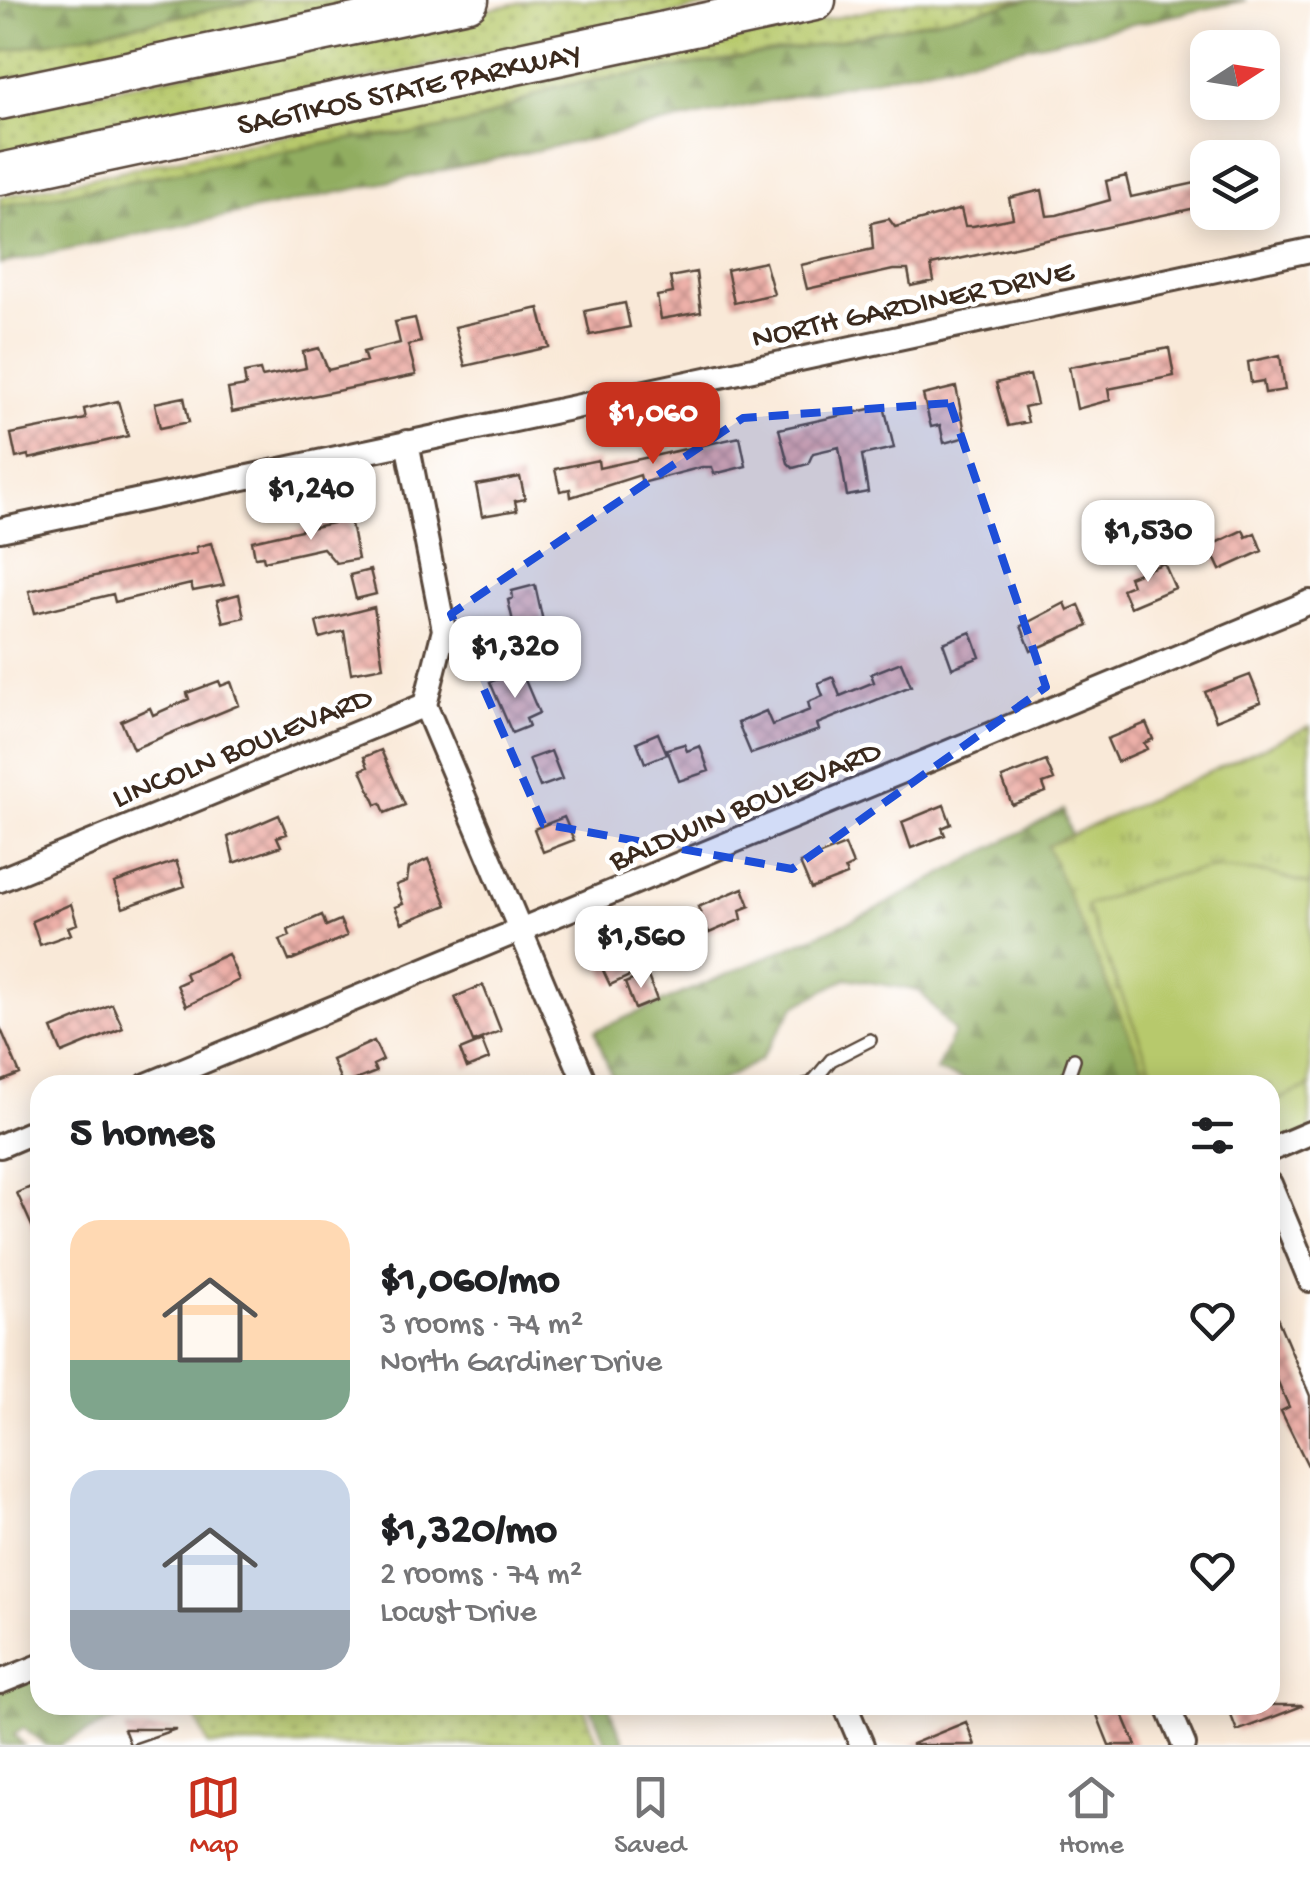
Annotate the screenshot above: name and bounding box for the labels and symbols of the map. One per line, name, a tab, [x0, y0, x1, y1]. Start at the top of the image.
north arrow	[1190, 30, 1280, 120]
street label: SAGTIKOS STATE PARKWAY	[234, 36, 585, 147]
street label: NORTH GARDINER DRIVE	[749, 254, 1078, 360]
pin: $1,060	[572, 382, 734, 467]
pin: $1,240	[230, 458, 392, 543]
pin: $1,530	[1067, 500, 1229, 585]
pin: $1,320	[434, 616, 596, 701]
street label: LINCOLN BOULEVARD	[107, 680, 379, 819]
street label: BALDWIN BOULEVARD	[604, 733, 888, 882]
pin: $1,560	[560, 906, 722, 991]

